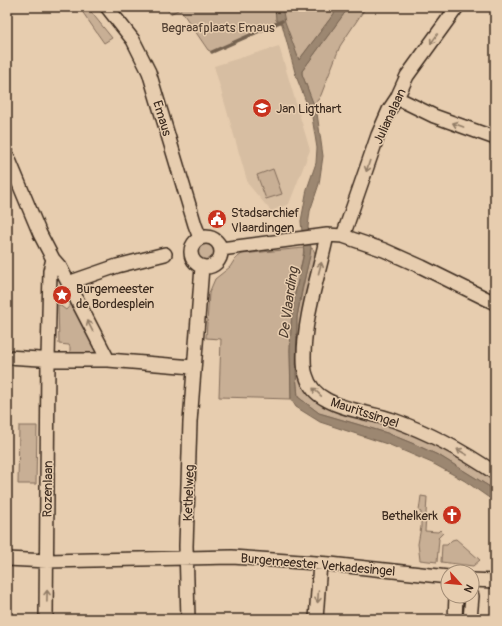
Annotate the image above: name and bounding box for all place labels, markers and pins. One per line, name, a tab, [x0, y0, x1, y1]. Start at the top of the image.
school or university icon: Jan Ligthart	[251, 97, 273, 119]
place label: Jan Ligthart	[276, 101, 342, 117]
place label: Stadsarchief Vlaardingen	[231, 205, 300, 236]
public building icon: Stadsarchief Vlaardingen	[206, 208, 228, 230]
place label: Burgemeester de Bordesplein	[76, 281, 154, 312]
place icon: Burgemeester de Bordesplein	[51, 284, 73, 306]
church icon: Bethelkerk	[441, 504, 463, 526]
place label: Bethelkerk	[382, 508, 439, 524]

